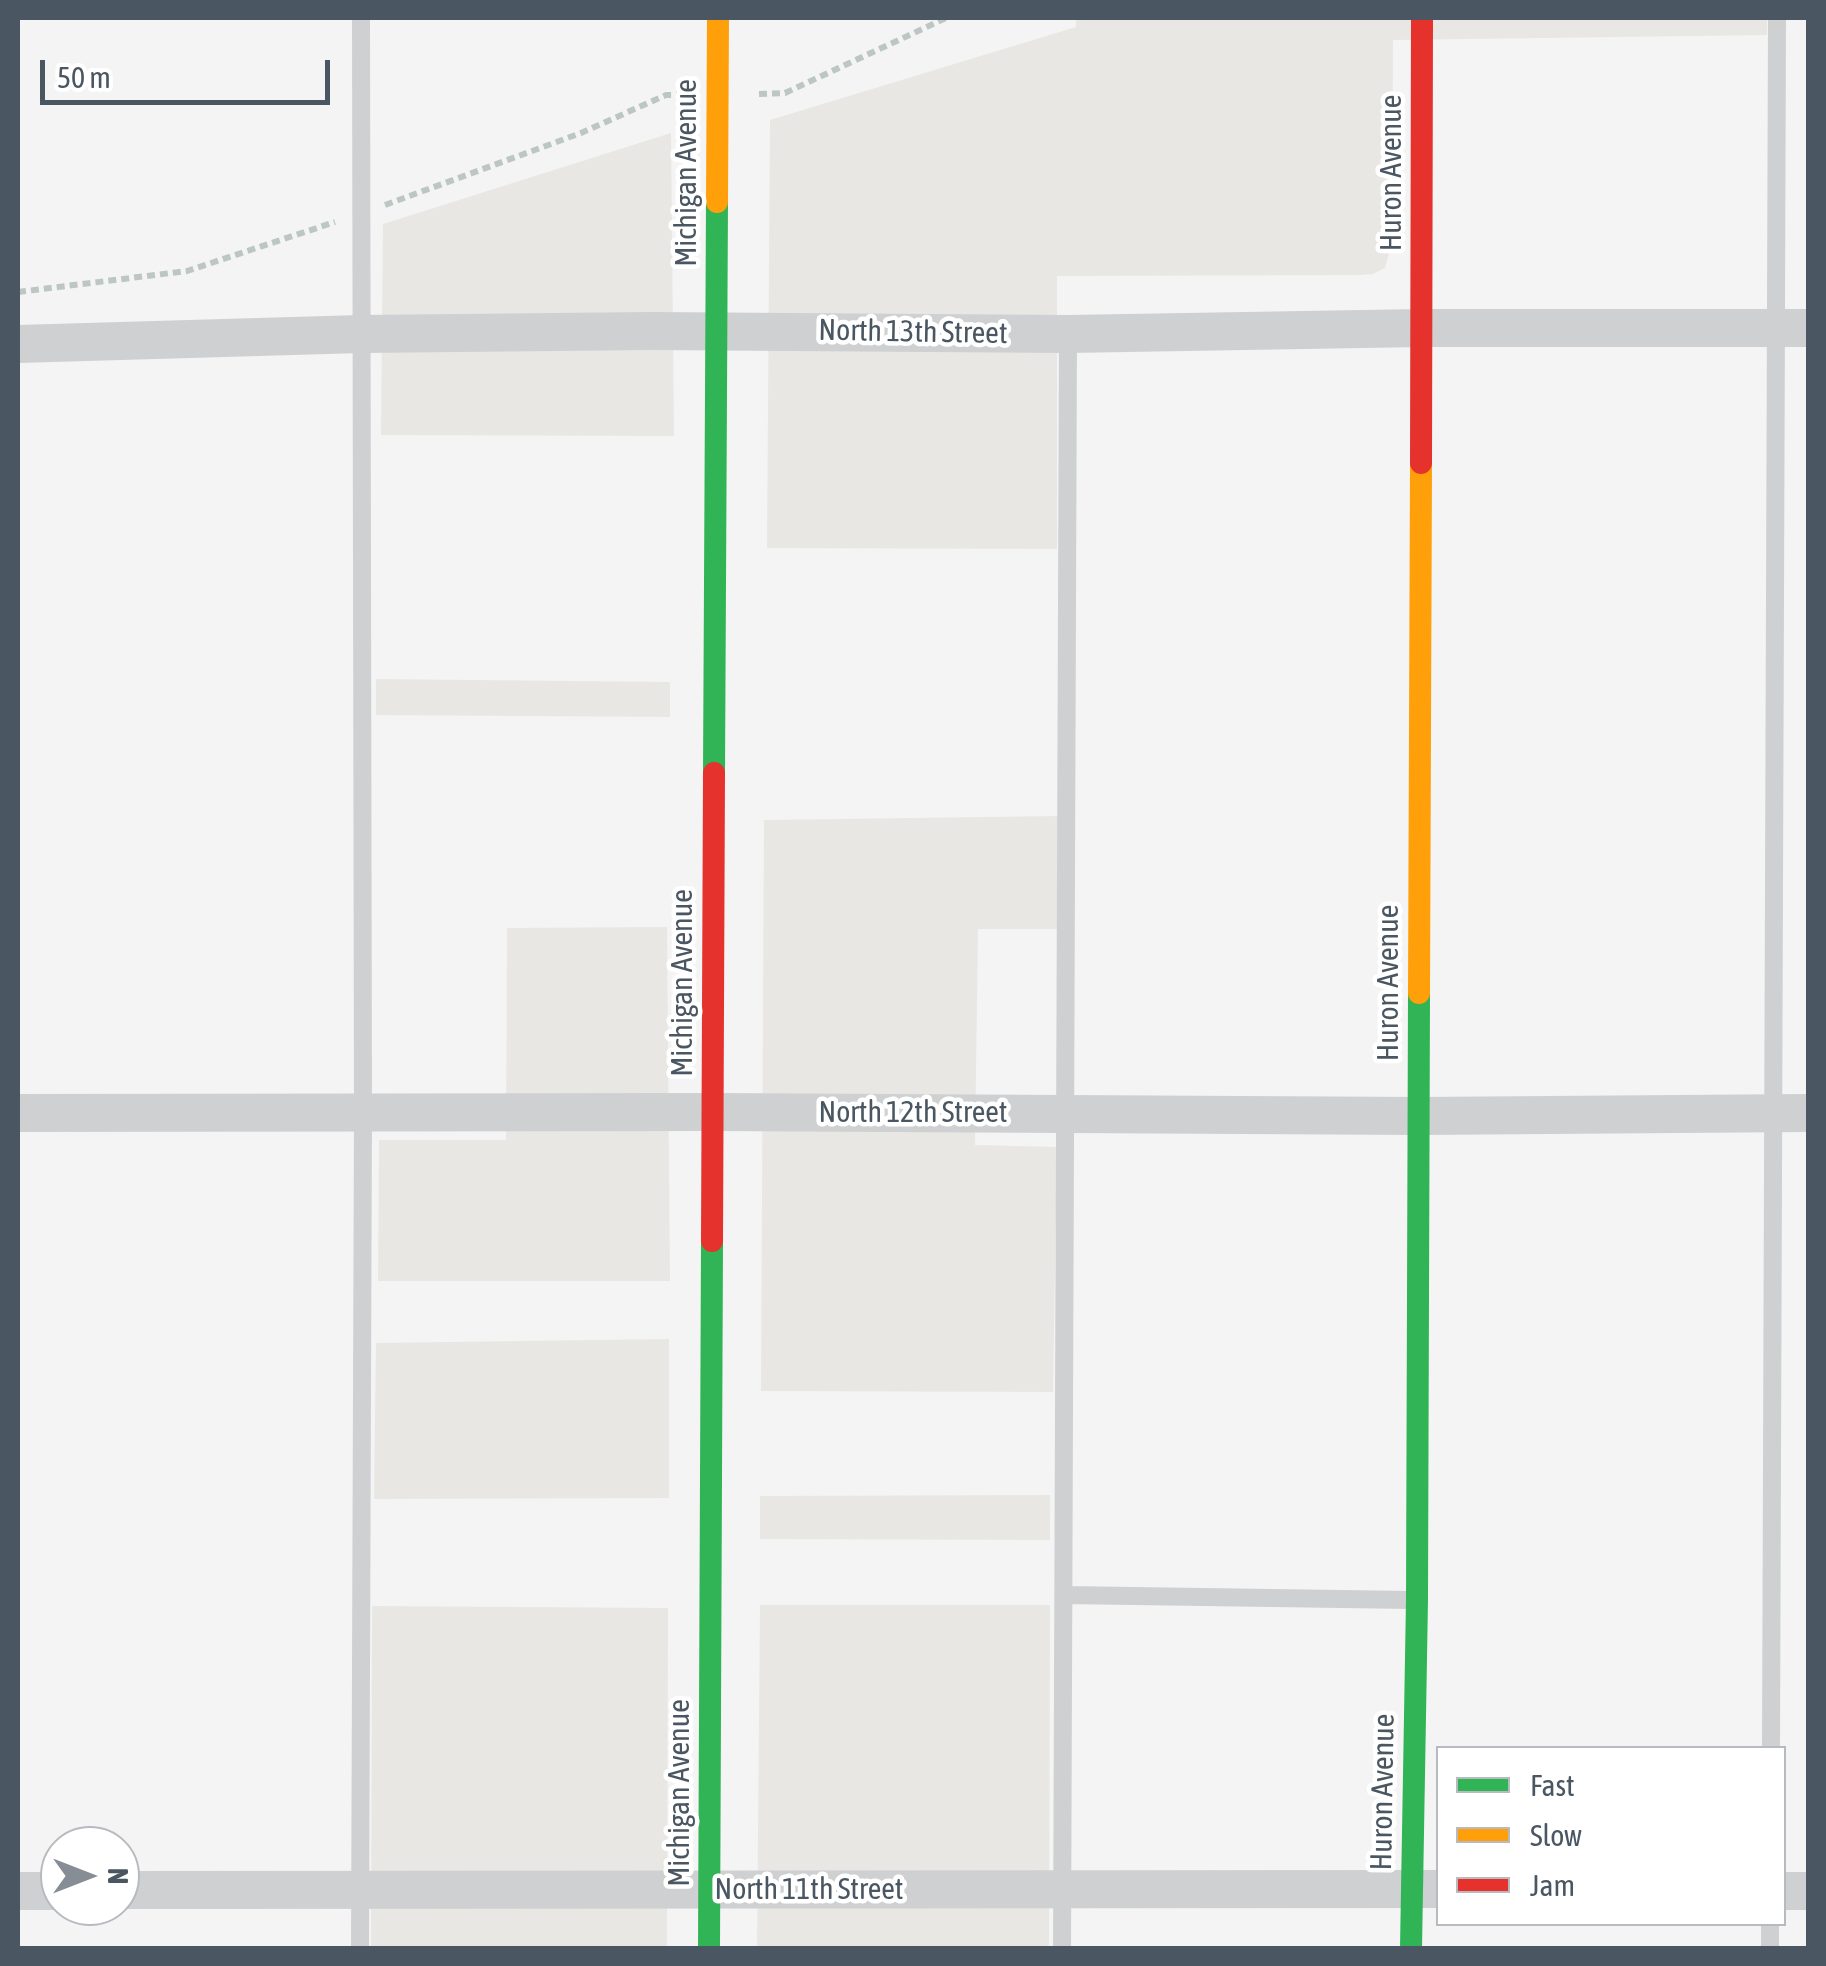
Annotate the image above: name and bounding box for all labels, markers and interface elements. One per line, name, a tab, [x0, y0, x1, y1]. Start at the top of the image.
scale bar	[45, 40, 335, 102]
text: 50 m	[57, 60, 111, 94]
street label: Michigan Avenue	[669, 79, 705, 267]
street label: Huron Avenue	[1374, 95, 1410, 251]
street label: North 13th Street	[818, 312, 1008, 352]
street label: Michigan Avenue	[665, 889, 701, 1077]
street label: Huron Avenue	[1371, 905, 1407, 1061]
street label: North 12th Street	[819, 1095, 1007, 1131]
street label: Michigan Avenue	[662, 1699, 698, 1887]
street label: Huron Avenue	[1364, 1713, 1402, 1871]
legend	[1436, 1746, 1786, 1926]
text: Fast	[1530, 1768, 1575, 1802]
text: Slow	[1530, 1818, 1582, 1852]
north arrow	[40, 1826, 140, 1926]
text: N	[102, 1868, 134, 1884]
text: Jam	[1530, 1868, 1575, 1902]
street label: North 11th Street	[715, 1872, 903, 1908]

